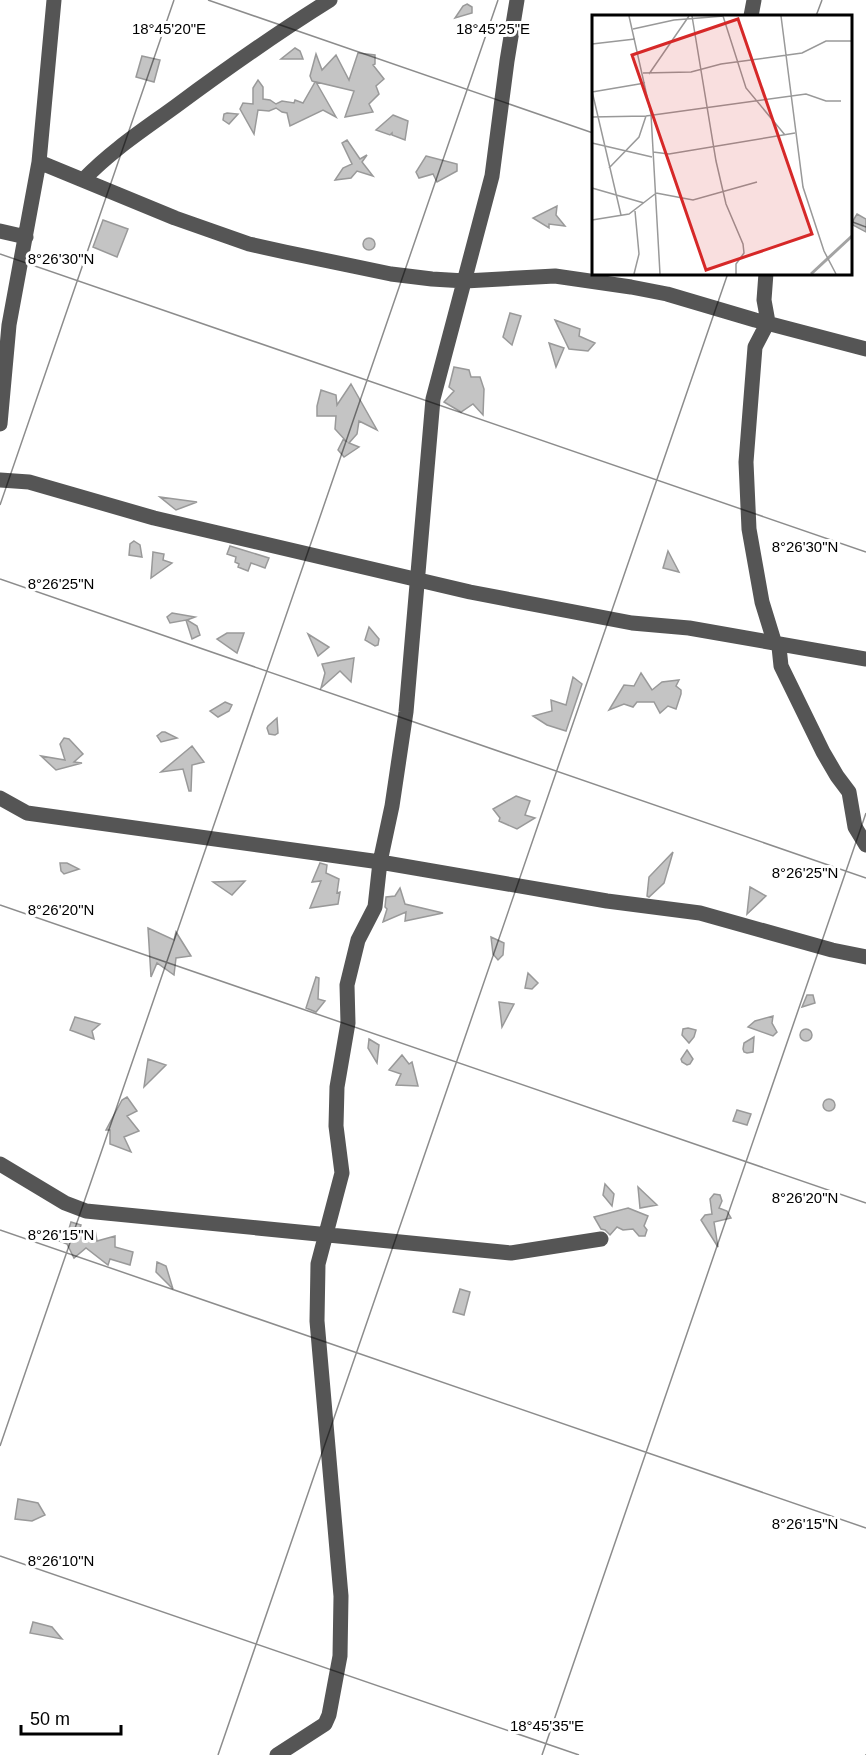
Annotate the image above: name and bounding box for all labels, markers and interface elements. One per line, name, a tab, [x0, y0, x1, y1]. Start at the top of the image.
inset map	[592, 15, 851, 274]
text: 18°45'20"E	[132, 20, 206, 37]
text: 18°45'25"E	[456, 20, 530, 37]
text: 8°26'30"N	[28, 250, 94, 267]
text: 8°26'30"N	[772, 538, 838, 555]
text: 8°26'25"N	[28, 575, 94, 592]
text: 8°26'25"N	[772, 864, 838, 881]
text: 8°26'20"N	[28, 901, 94, 918]
text: 8°26'20"N	[772, 1189, 838, 1206]
text: 8°26'15"N	[28, 1226, 94, 1243]
text: 8°26'15"N	[772, 1515, 838, 1532]
text: 8°26'10"N	[28, 1552, 94, 1569]
scale bar	[21, 1698, 122, 1736]
text: 50 m	[30, 1709, 70, 1729]
text: 18°45'35"E	[510, 1717, 584, 1734]

